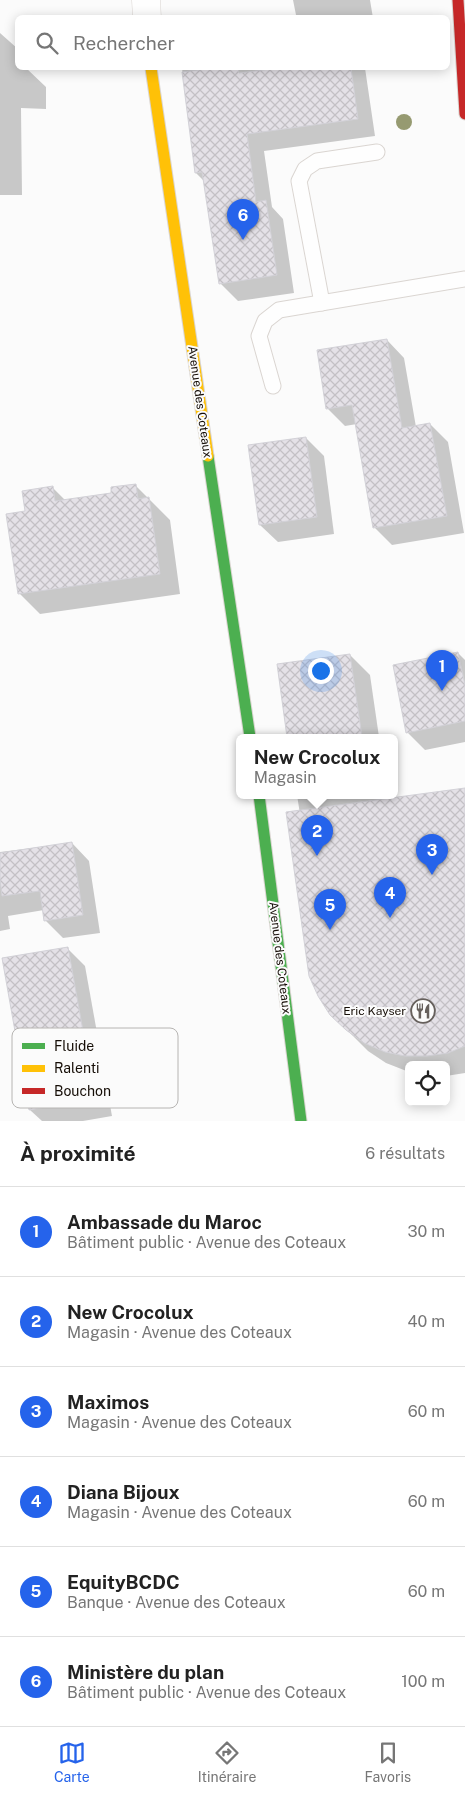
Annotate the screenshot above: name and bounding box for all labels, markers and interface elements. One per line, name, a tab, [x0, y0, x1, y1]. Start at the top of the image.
search box	[15, 15, 450, 70]
icon: search	[33, 29, 61, 57]
text: Rechercher	[73, 32, 175, 54]
pin: 6	[227, 199, 259, 240]
street label: Avenue des Coteaux	[185, 345, 215, 459]
pin: 1	[426, 650, 458, 691]
your location	[308, 658, 334, 684]
popup	[236, 734, 398, 799]
text: New Crocolux	[254, 746, 380, 768]
text: Magasin	[254, 768, 317, 787]
pin: 2	[301, 815, 333, 856]
pin: 3	[416, 834, 448, 875]
pin: 4	[374, 877, 406, 918]
pin: 5	[314, 889, 346, 930]
street label: Avenue des Coteaux	[266, 901, 294, 1015]
restaurant icon: Eric Kayser	[410, 998, 436, 1024]
place label: Eric Kayser	[343, 1004, 406, 1018]
legend	[12, 1028, 178, 1108]
text: Fluide	[54, 1038, 94, 1054]
text: Ralenti	[54, 1060, 100, 1076]
map controls	[405, 1061, 450, 1106]
button: locate	[405, 1061, 450, 1106]
text: Bouchon	[54, 1083, 111, 1099]
text: À proximité	[20, 1141, 136, 1166]
text: 6 résultats	[365, 1144, 445, 1163]
text: Ambassade du Maroc	[67, 1211, 262, 1233]
text: 1	[33, 1222, 39, 1241]
text: 30 m	[408, 1222, 445, 1241]
text: Bâtiment public · Avenue des Coteaux	[67, 1233, 346, 1252]
text: New Crocolux	[67, 1301, 194, 1323]
text: 2	[31, 1312, 41, 1331]
text: 40 m	[407, 1312, 445, 1331]
text: Magasin · Avenue des Coteaux	[67, 1323, 292, 1342]
text: Maximos	[67, 1391, 149, 1413]
text: 3	[31, 1402, 41, 1421]
text: 60 m	[408, 1402, 445, 1421]
text: Magasin · Avenue des Coteaux	[67, 1413, 292, 1432]
text: Diana Bijoux	[67, 1481, 180, 1503]
text: 4	[31, 1492, 41, 1511]
text: 60 m	[408, 1492, 445, 1511]
text: Magasin · Avenue des Coteaux	[67, 1503, 292, 1522]
text: EquityBCDC	[67, 1571, 180, 1593]
text: 5	[31, 1582, 41, 1601]
text: 60 m	[408, 1582, 445, 1601]
text: Banque · Avenue des Coteaux	[67, 1593, 286, 1612]
text: Ministère du plan	[67, 1661, 224, 1683]
text: 6	[31, 1672, 41, 1691]
text: 100 m	[401, 1672, 445, 1691]
text: Bâtiment public · Avenue des Coteaux	[67, 1683, 346, 1702]
tab: Carte	[54, 1739, 90, 1785]
tab: Itinéraire	[198, 1739, 256, 1785]
tab: Favoris	[364, 1739, 411, 1785]

